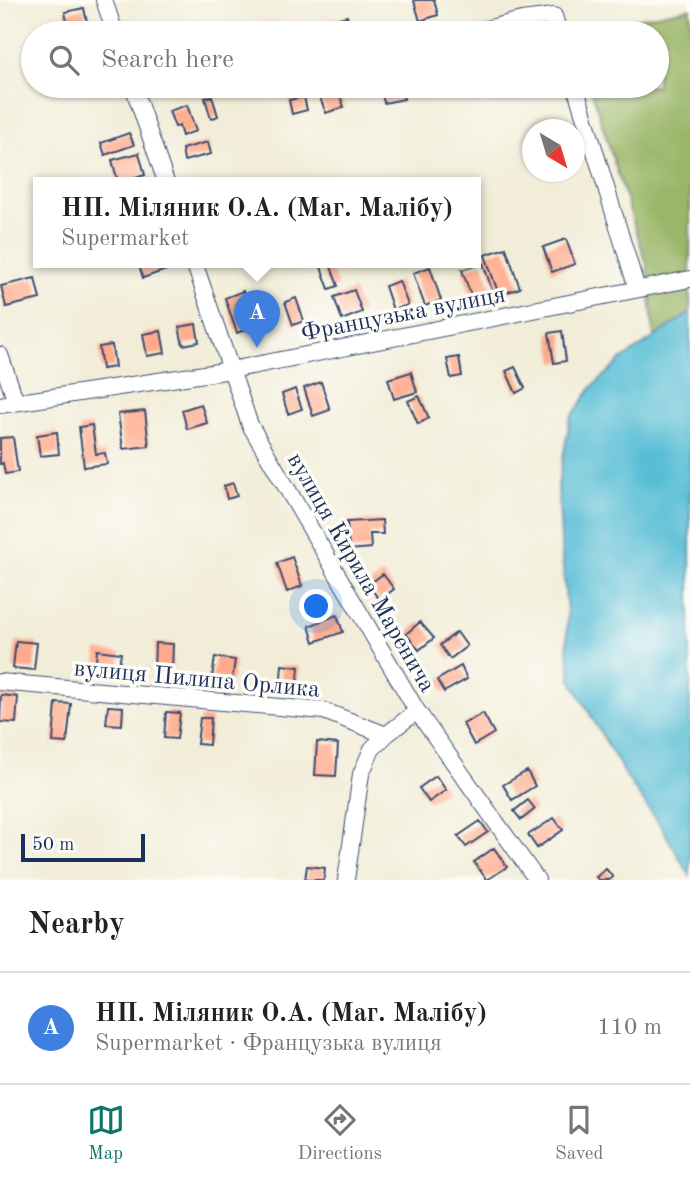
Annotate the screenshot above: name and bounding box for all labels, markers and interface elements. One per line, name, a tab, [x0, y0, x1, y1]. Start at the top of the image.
search box	[21, 21, 669, 98]
icon: search	[45, 41, 83, 79]
text: Search here	[101, 47, 234, 73]
north arrow	[522, 119, 585, 182]
popup	[33, 177, 481, 268]
text: НП. Міляник О.А. (Маг. Малібу)	[61, 196, 453, 222]
text: Supermarket	[61, 227, 189, 250]
street label: Французька вулиця	[299, 283, 508, 347]
pin: A	[234, 290, 280, 348]
street label: вулиця Кирила Маренича	[282, 449, 439, 697]
your location	[299, 589, 333, 623]
street label: вулиця Пилипа Орлика	[73, 657, 321, 703]
scale bar	[21, 831, 145, 863]
text: 50 m	[32, 836, 74, 855]
text: Nearby	[28, 910, 125, 940]
text: НП. Міляник О.А. (Маг. Малібу)	[95, 1001, 487, 1027]
text: A	[42, 1016, 60, 1039]
text: 110 m	[597, 1016, 662, 1039]
text: Supermarket · Французька вулиця	[95, 1032, 442, 1055]
tab: Map	[87, 1101, 125, 1166]
tab: Directions	[298, 1101, 382, 1166]
tab: Saved	[555, 1101, 603, 1166]

